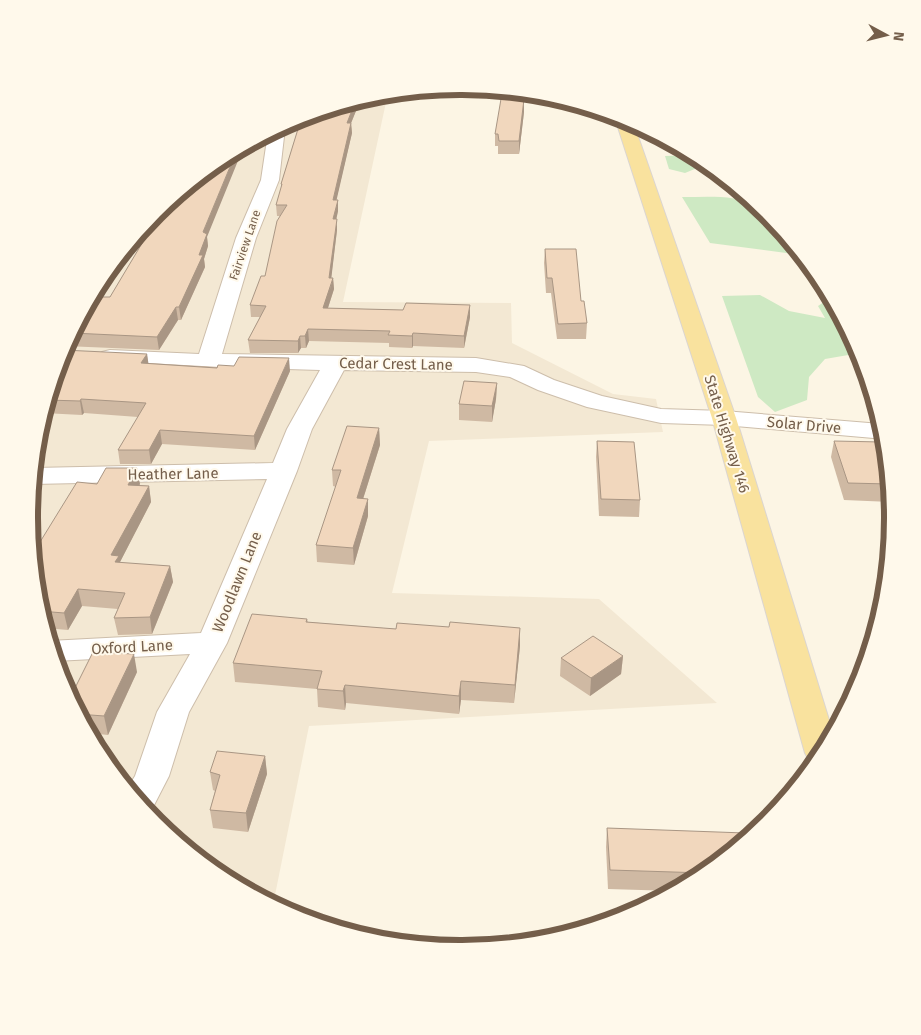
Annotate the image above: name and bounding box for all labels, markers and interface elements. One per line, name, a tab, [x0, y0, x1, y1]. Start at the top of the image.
north arrow	[861, 10, 911, 60]
text: N	[889, 31, 907, 42]
street label: Fairview Lane	[226, 208, 264, 282]
street label: Cedar Crest Lane	[339, 354, 453, 374]
street label: State Highway 146	[701, 373, 753, 495]
street label: Solar Drive	[766, 413, 842, 437]
street label: Heather Lane	[127, 464, 219, 484]
street label: Woodlawn Lane	[209, 529, 265, 635]
street label: Oxford Lane	[91, 636, 173, 658]

